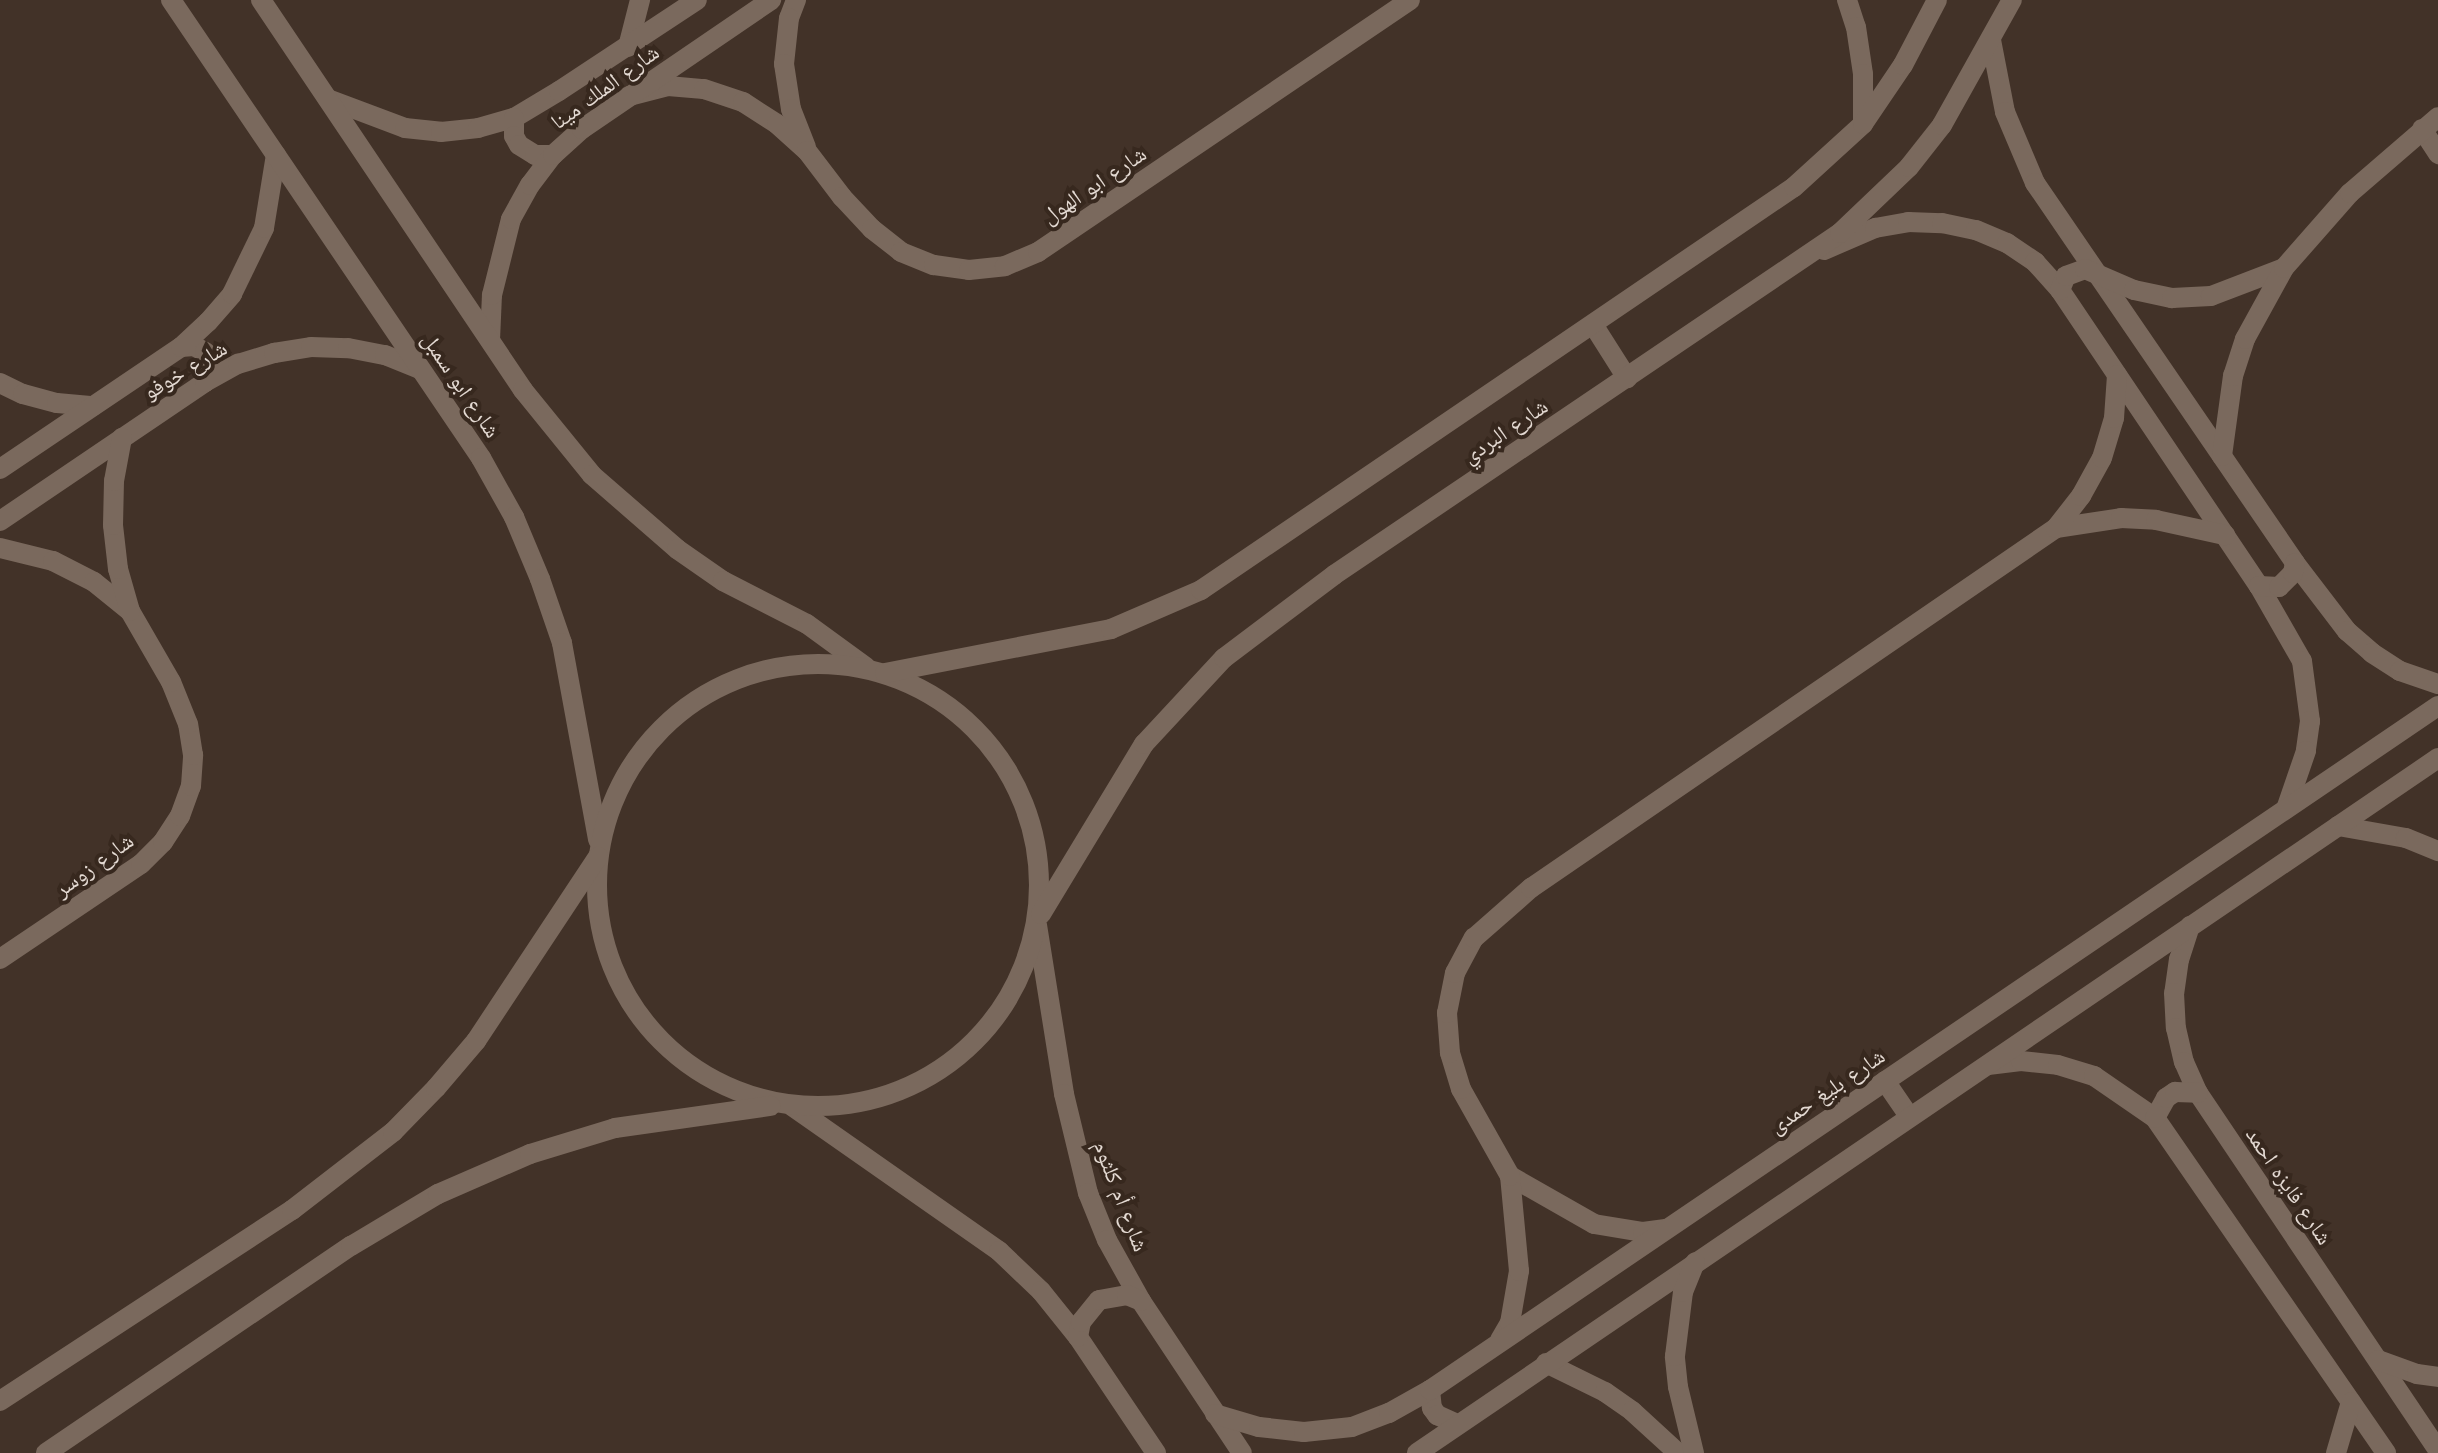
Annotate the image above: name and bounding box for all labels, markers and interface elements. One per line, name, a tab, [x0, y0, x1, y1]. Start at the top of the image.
street label: شارع الملك مينا	[546, 39, 664, 135]
street label: شارع ابو الهول	[1037, 140, 1151, 230]
street label: شارع ابو سمبل	[416, 327, 506, 443]
street label: شارع خوفو	[138, 335, 232, 405]
street label: شارع البردي	[1457, 393, 1553, 469]
street label: شارع زوسر	[49, 827, 139, 903]
street label: شارع بليغ حمدى	[1764, 1043, 1890, 1139]
street label: شارع فايزه احمد	[2240, 1122, 2338, 1250]
street label: شارع أم كلثوم	[1088, 1137, 1154, 1255]

